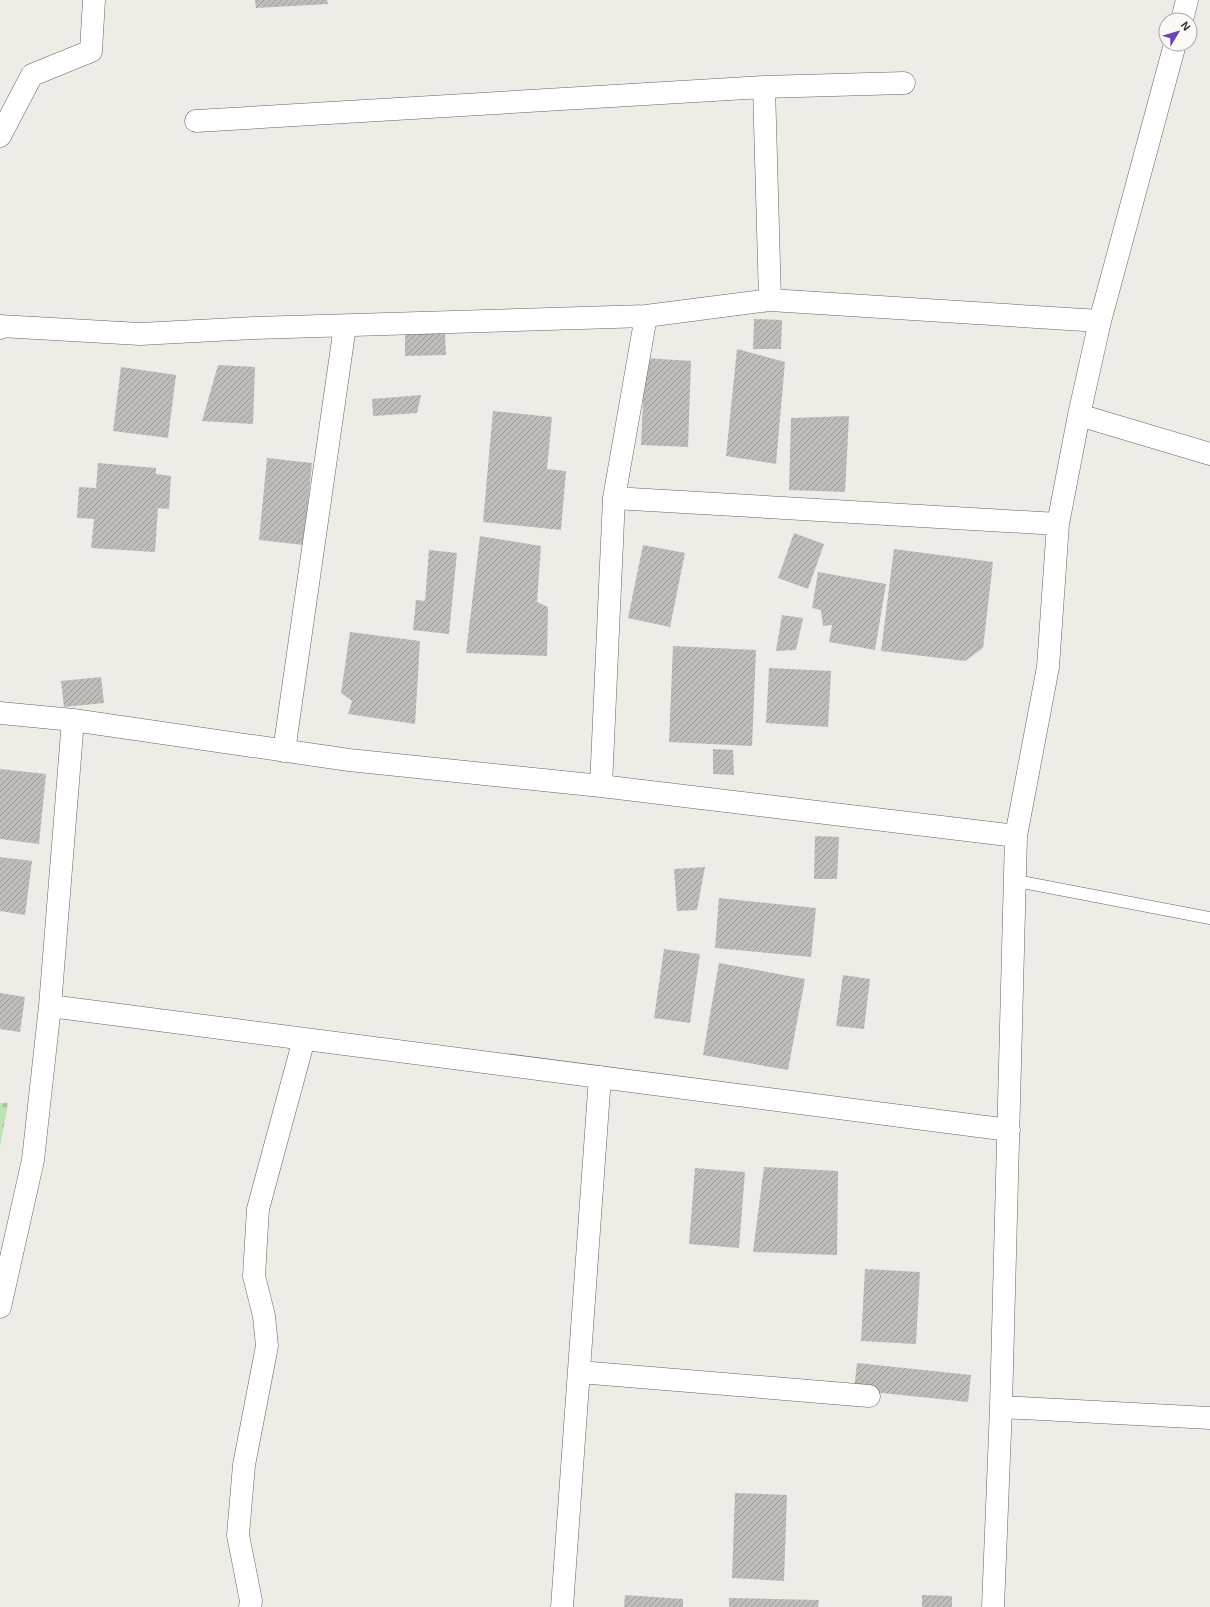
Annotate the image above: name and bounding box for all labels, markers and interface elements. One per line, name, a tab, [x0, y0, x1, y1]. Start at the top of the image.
north arrow	[1158, 12, 1198, 52]
text: N	[1179, 19, 1193, 33]

